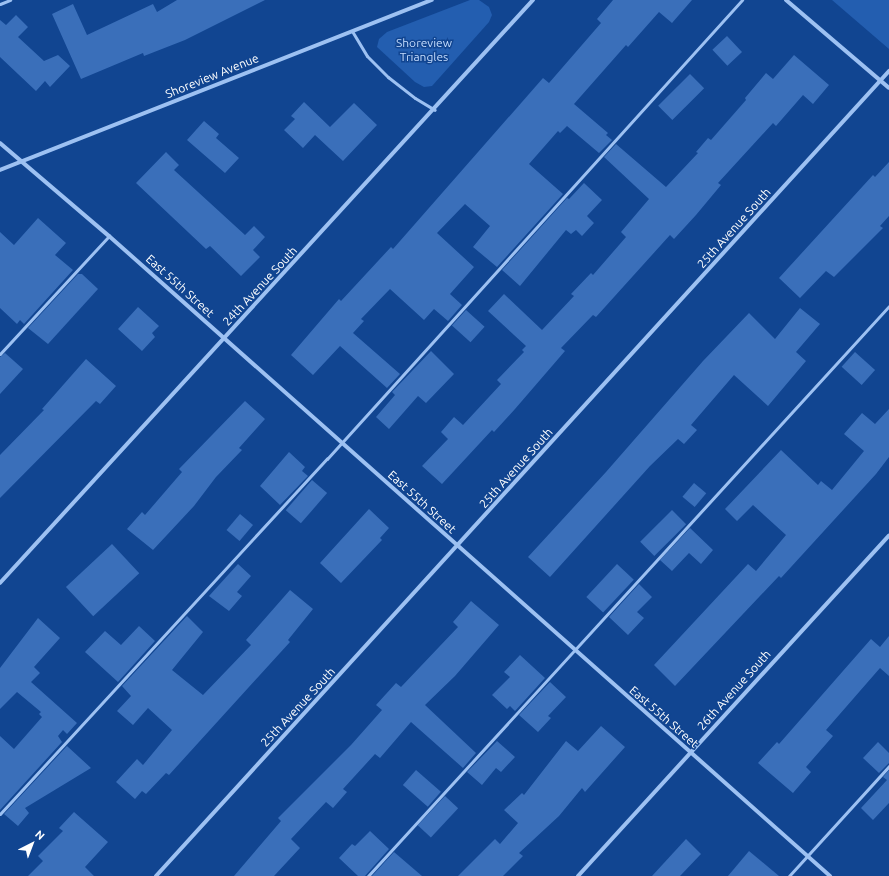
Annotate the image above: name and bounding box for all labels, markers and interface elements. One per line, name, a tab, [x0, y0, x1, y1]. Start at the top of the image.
park label: Shoreview Triangles	[396, 36, 452, 64]
street label: Shoreview Avenue	[163, 51, 261, 101]
street label: 25th Avenue South	[694, 185, 774, 271]
street label: 24th Avenue South	[220, 244, 300, 328]
street label: East 55th Street	[143, 252, 217, 320]
street label: 25th Avenue South	[476, 425, 556, 511]
street label: East 55th Street	[385, 468, 459, 536]
street label: 26th Avenue South	[694, 647, 774, 733]
street label: 25th Avenue South	[258, 665, 338, 749]
street label: East 55th Street	[626, 683, 702, 751]
north arrow	[12, 824, 52, 864]
text: N	[33, 828, 47, 842]

